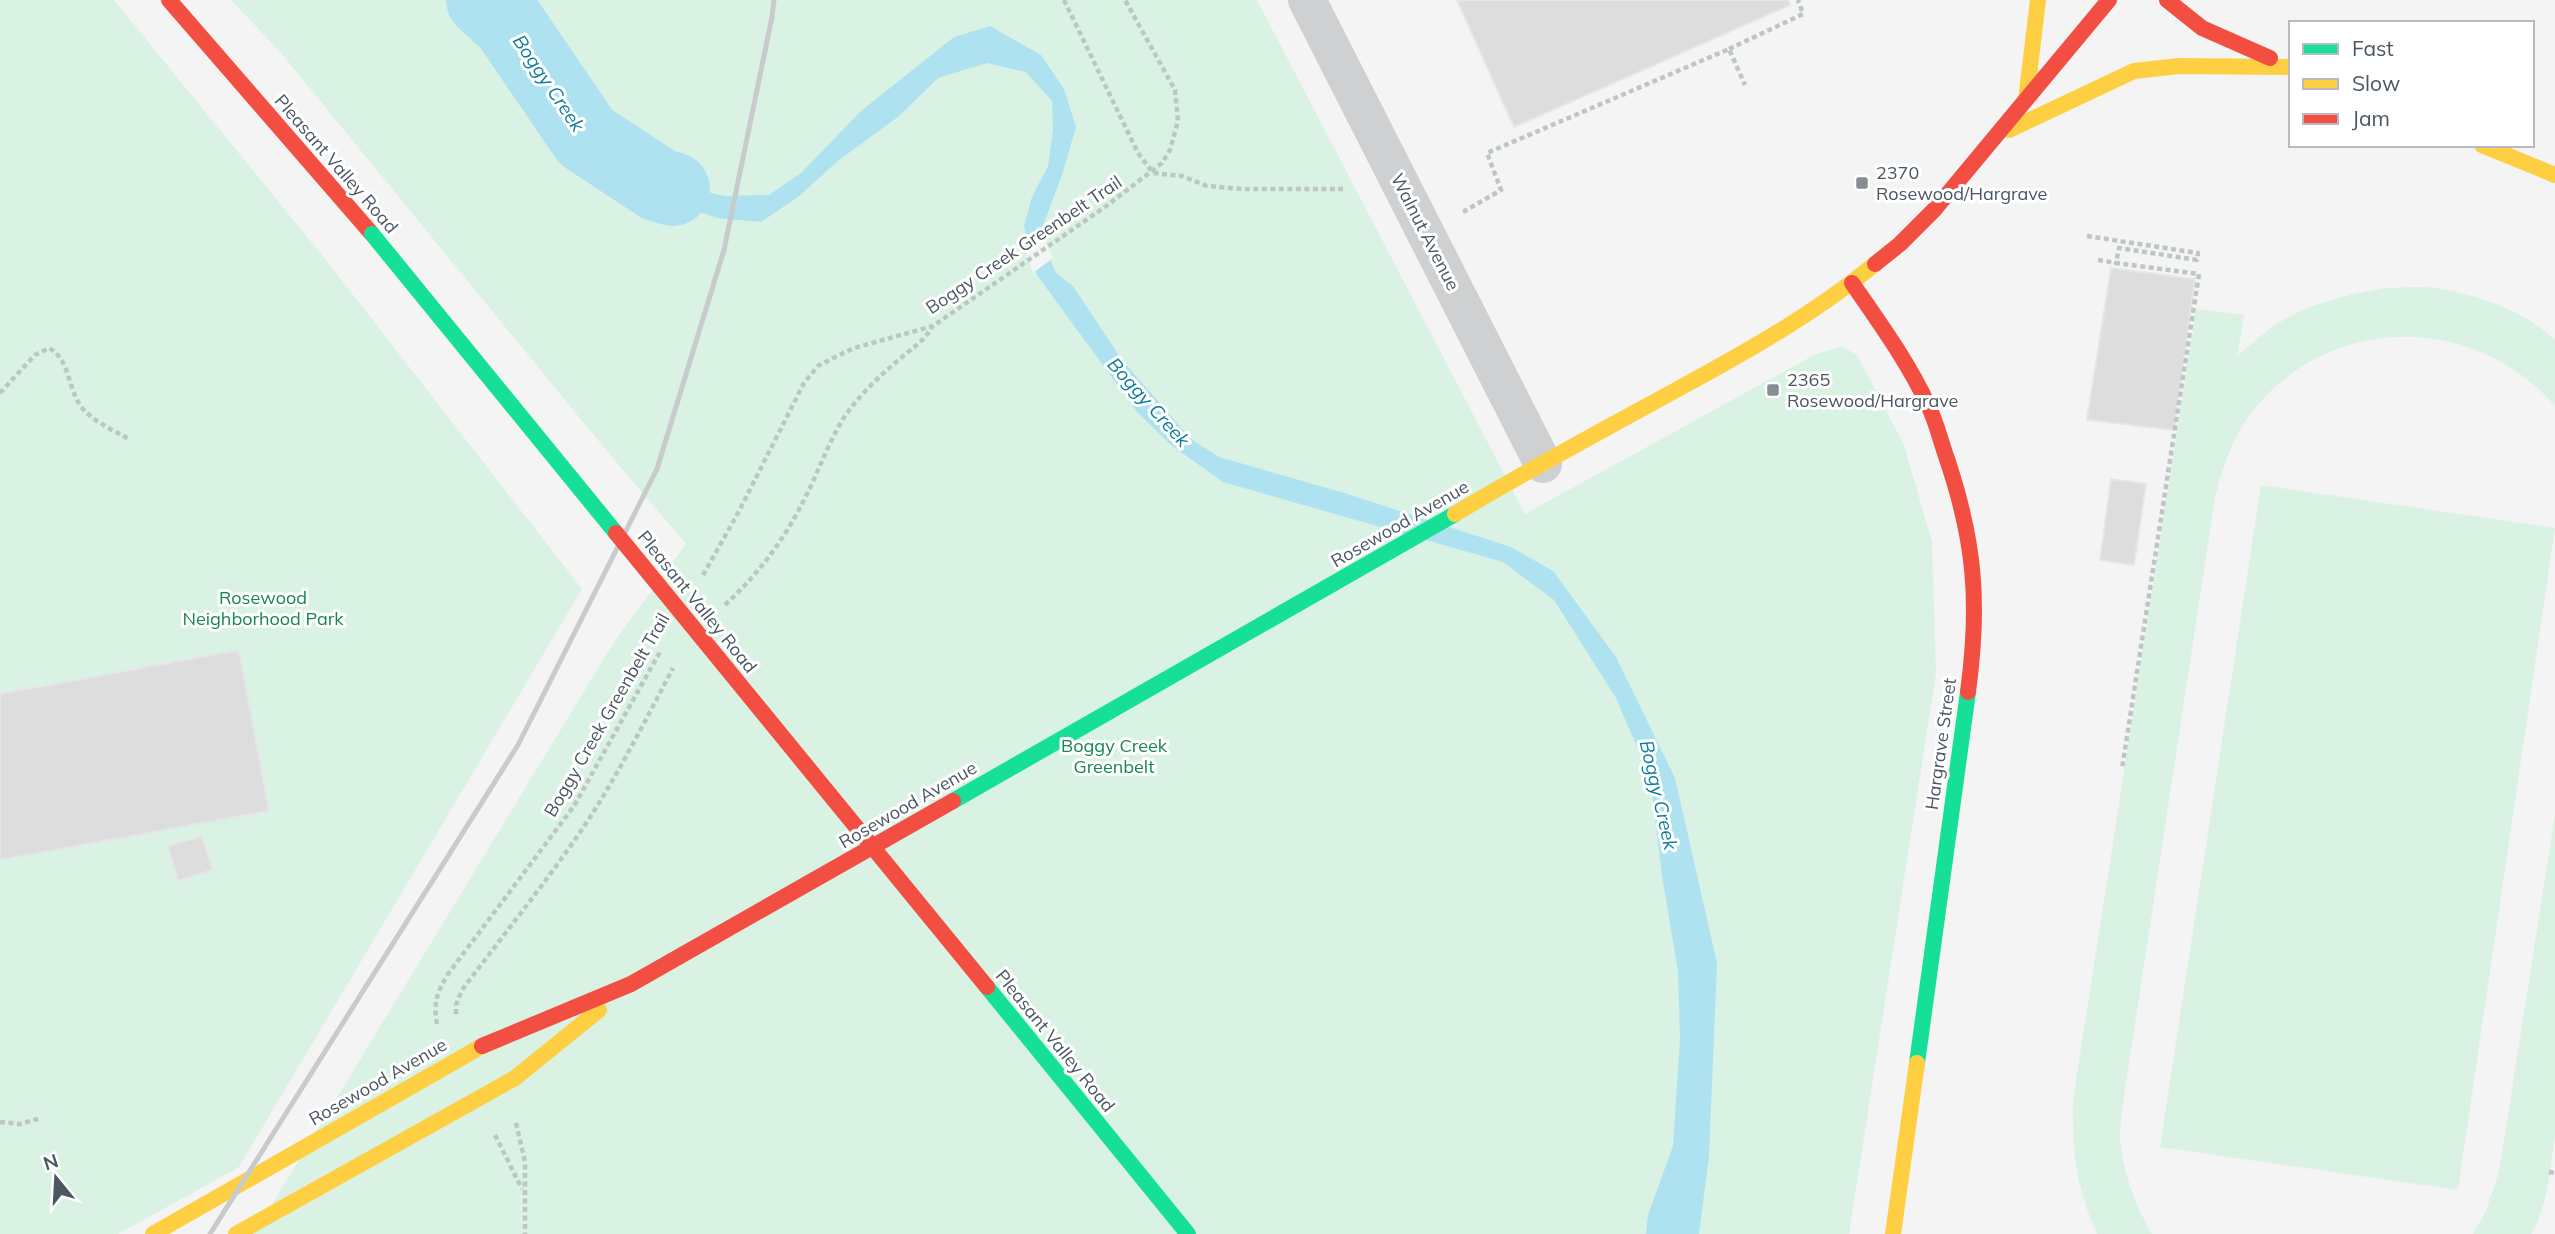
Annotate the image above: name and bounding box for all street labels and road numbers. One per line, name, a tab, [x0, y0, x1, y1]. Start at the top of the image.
street label: Pleasant Valley Road	[270, 89, 403, 238]
street label: Walnut Avenue	[1386, 169, 1465, 294]
street label: Boggy Creek Greenbelt Trail	[921, 170, 1126, 319]
street label: Rosewood Avenue	[1327, 475, 1473, 572]
street label: Pleasant Valley Road	[633, 526, 762, 678]
street label: Boggy Creek Greenbelt Trail	[539, 609, 674, 821]
street label: Hargrave Street	[1920, 677, 1961, 811]
street label: Rosewood Avenue	[835, 756, 981, 853]
street label: Pleasant Valley Road	[991, 965, 1120, 1117]
street label: Rosewood Avenue	[305, 1033, 451, 1130]

